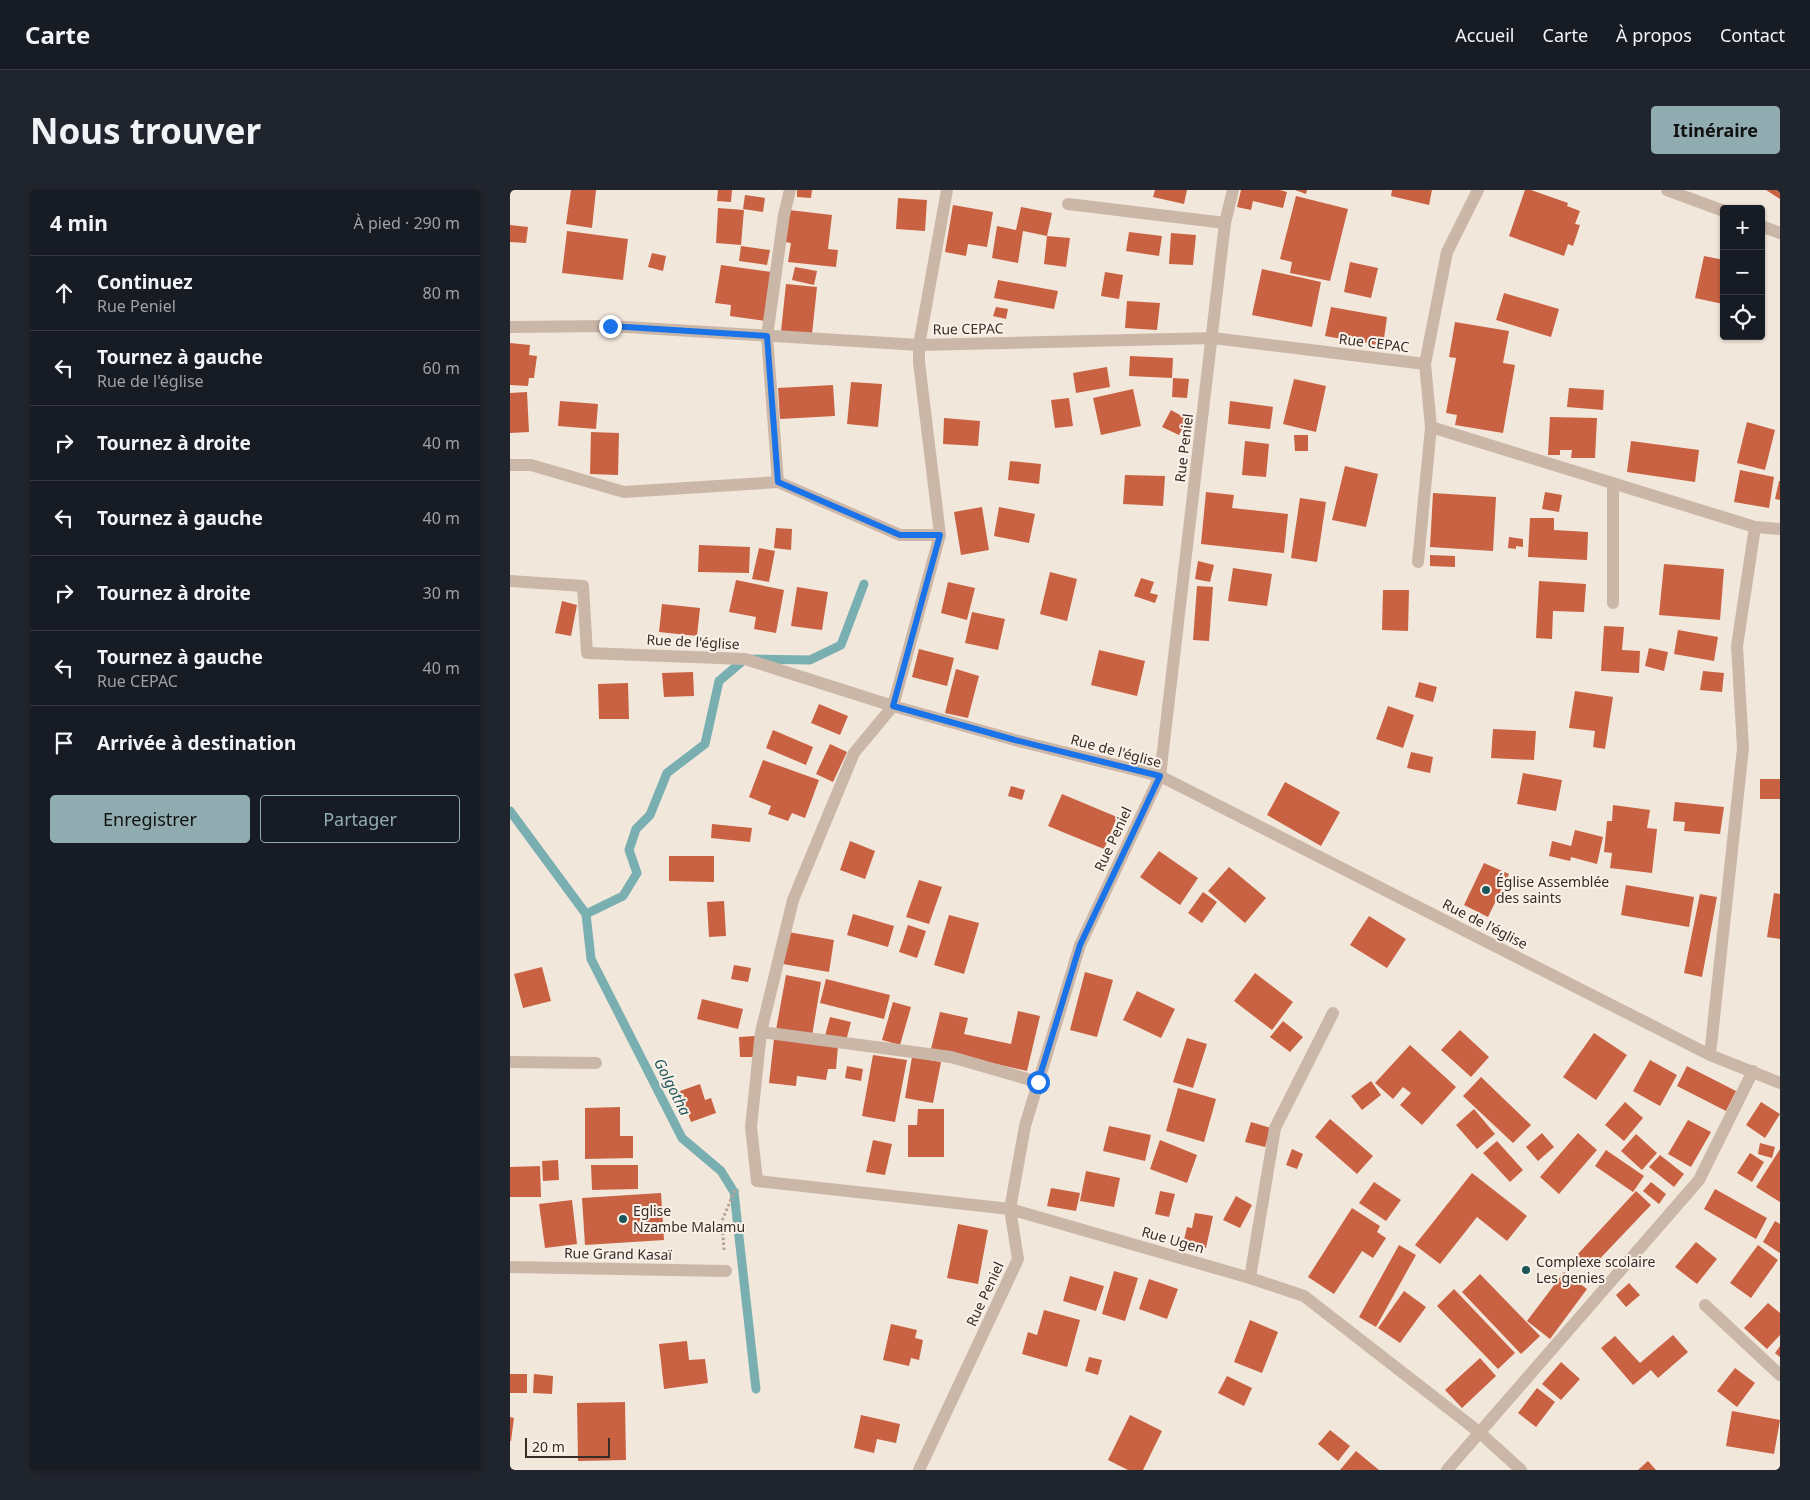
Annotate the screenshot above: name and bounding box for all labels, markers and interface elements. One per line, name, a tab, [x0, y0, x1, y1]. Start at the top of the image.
text: Carte	[25, 18, 90, 51]
text: Accueil	[1455, 23, 1515, 47]
text: Carte	[1543, 23, 1588, 47]
text: À propos	[1616, 23, 1692, 47]
text: Contact	[1720, 23, 1785, 47]
button: Itinéraire	[1651, 106, 1780, 154]
text: Nous trouver	[30, 107, 261, 154]
map controls	[1720, 205, 1765, 340]
button: +	[1720, 205, 1765, 250]
text: 4 min	[50, 209, 108, 237]
text: À pied · 290 m	[354, 212, 460, 234]
button: −	[1720, 250, 1765, 295]
text: Continuez	[97, 269, 193, 295]
icon: ahead	[50, 279, 78, 307]
text: 80 m	[423, 282, 460, 304]
text: Rue Peniel	[97, 295, 176, 317]
button: locate	[1720, 295, 1765, 340]
route end	[599, 315, 622, 338]
street label: Rue CEPAC	[932, 318, 1004, 339]
street label: Rue CEPAC	[1338, 329, 1411, 356]
text: Tournez à gauche	[97, 344, 263, 370]
icon: left	[50, 354, 78, 382]
text: 60 m	[423, 357, 460, 379]
text: Rue de l'église	[97, 370, 204, 392]
street label: Rue Peniel	[1170, 413, 1197, 483]
icon: right	[50, 429, 78, 457]
text: Tournez à droite	[97, 430, 251, 456]
text: 40 m	[423, 432, 460, 454]
icon: left	[50, 504, 78, 532]
text: Tournez à gauche	[97, 505, 263, 531]
text: 40 m	[423, 507, 460, 529]
icon: right	[50, 579, 78, 607]
text: Tournez à droite	[97, 580, 251, 606]
text: 30 m	[423, 582, 460, 604]
street label: Rue de l'église	[646, 630, 740, 653]
text: Tournez à gauche	[97, 644, 263, 670]
icon: left	[50, 654, 78, 682]
text: 40 m	[423, 657, 460, 679]
text: Rue CEPAC	[97, 670, 178, 692]
icon: arrive	[50, 729, 78, 757]
street label: Rue de l'église	[1069, 729, 1164, 772]
text: Arrivée à destination	[97, 730, 296, 756]
button: Enregistrer	[50, 795, 250, 843]
button: Partager	[260, 795, 460, 843]
street label: Rue Peniel	[1089, 803, 1136, 874]
place label: Église Assemblée des saints	[1496, 872, 1609, 907]
marker: Église Assemblée des saints	[1480, 884, 1492, 896]
street label: Rue de l'église	[1439, 894, 1531, 953]
water label: Golgotha	[650, 1054, 696, 1119]
route start	[1027, 1071, 1050, 1094]
place label: Eglise Nzambe Malamu	[633, 1201, 745, 1236]
marker: Eglise Nzambe Malamu	[617, 1213, 629, 1225]
street label: Rue Ugen	[1140, 1222, 1207, 1258]
street label: Rue Grand Kasaï	[564, 1243, 673, 1264]
place label: Complexe scolaire Les genies	[1536, 1252, 1655, 1287]
street label: Rue Peniel	[961, 1258, 1008, 1329]
marker: Complexe scolaire Les genies	[1520, 1264, 1532, 1276]
scale bar	[525, 1435, 610, 1458]
text: 20 m	[532, 1437, 565, 1456]

